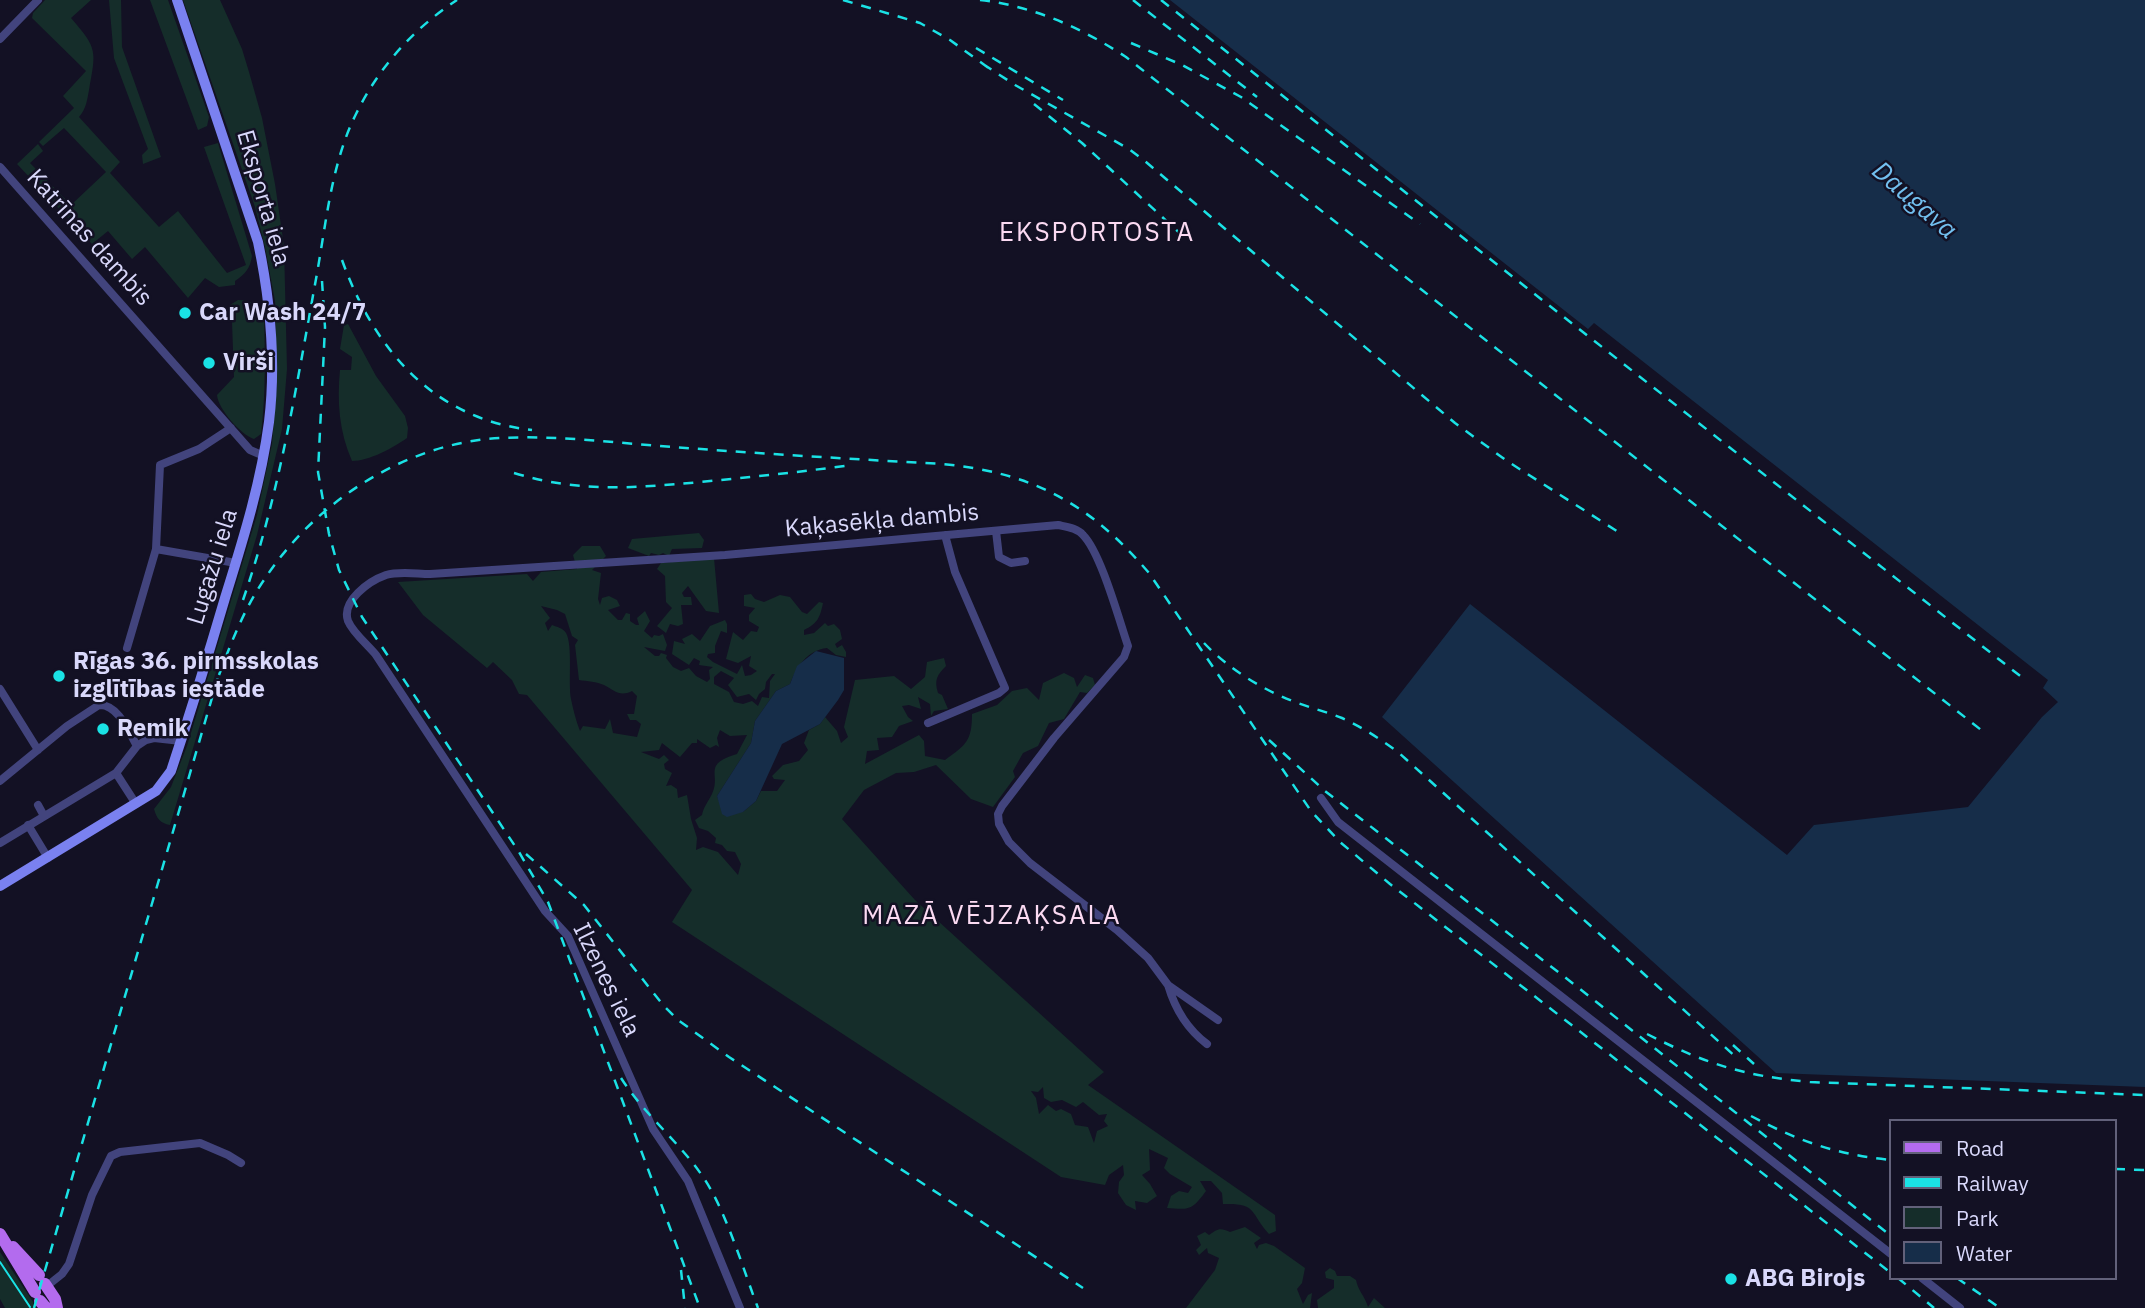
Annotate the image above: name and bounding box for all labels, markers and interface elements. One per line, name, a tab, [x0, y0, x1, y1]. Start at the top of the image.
street label: Eksporta iela	[230, 127, 296, 269]
water label: Daugava	[1865, 156, 1963, 246]
street label: Katrīnas dambis	[20, 164, 158, 312]
district label: EKSPORTOSTA	[1000, 217, 1194, 249]
place label: Car Wash 24/7	[199, 299, 366, 327]
marker: Car Wash 24/7	[177, 305, 193, 321]
place label: Virši	[223, 349, 274, 377]
marker: Virši	[201, 355, 217, 371]
street label: Kaķasēkļa dambis	[784, 498, 980, 544]
street label: Lugažu iela	[182, 506, 244, 628]
place label: Rīgas 36. pirmsskolas izglītības iestāde	[73, 648, 319, 704]
marker: Rīgas 36. pirmsskolas izglītības iestāde	[51, 668, 67, 684]
place label: Remik	[117, 715, 188, 743]
marker: Remik	[95, 721, 111, 737]
district label: MAZĀ VĒJZAĶSALA	[864, 900, 1120, 932]
street label: Ilzenes iela	[566, 918, 646, 1042]
legend	[1890, 1119, 2117, 1280]
text: Road	[1956, 1134, 2004, 1162]
text: Railway	[1956, 1169, 2029, 1197]
text: Park	[1956, 1204, 1999, 1232]
text: Water	[1956, 1239, 2012, 1267]
place label: ABG Birojs	[1745, 1265, 1865, 1293]
marker: ABG Birojs	[1723, 1271, 1739, 1287]

